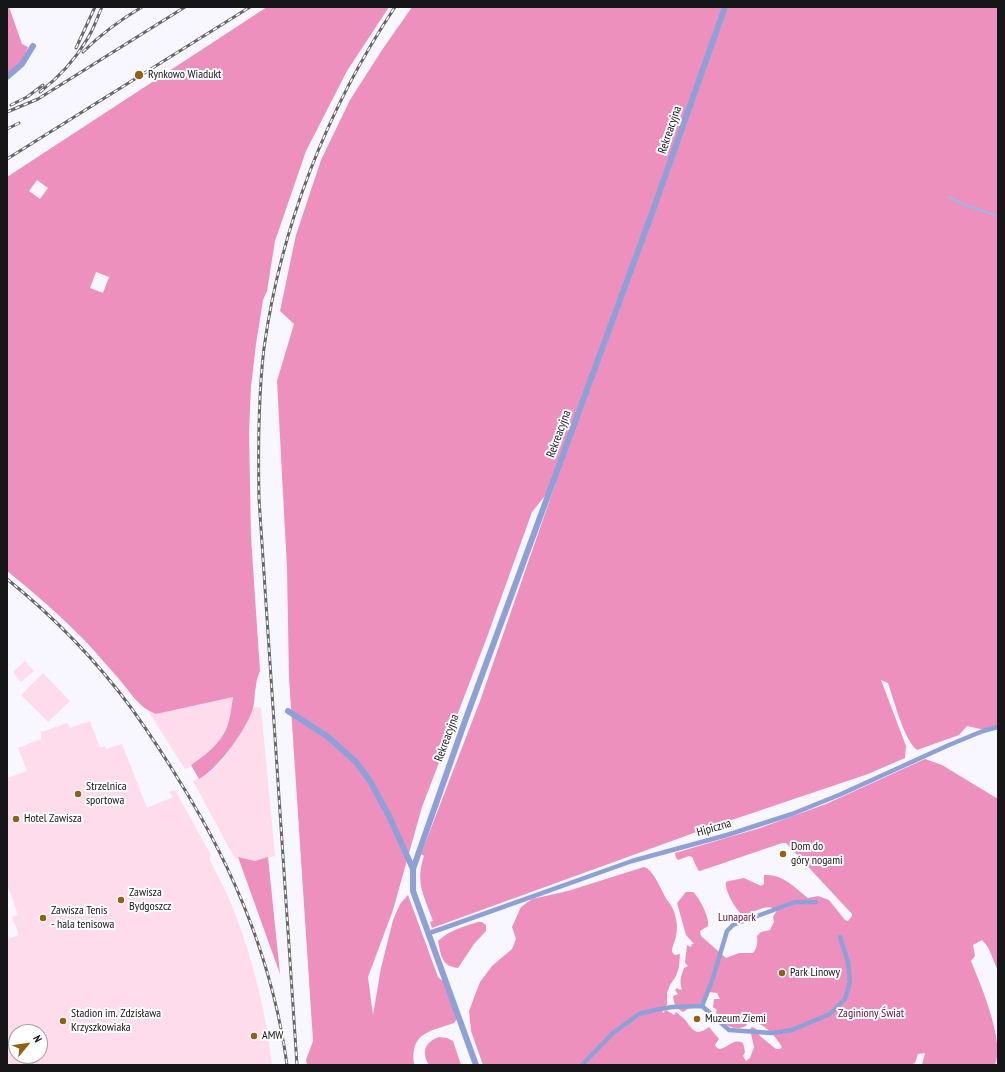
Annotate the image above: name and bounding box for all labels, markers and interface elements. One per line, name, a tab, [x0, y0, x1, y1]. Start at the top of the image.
place label: Rynkowo Wiadukt	[148, 68, 221, 82]
marker: Rynkowo Wiadukt	[133, 69, 145, 81]
street label: Rekreacyjna	[655, 104, 685, 156]
street label: Rekreacyjna	[544, 408, 574, 460]
street label: Rekreacyjna	[432, 712, 462, 764]
place label: Strzelnica sportowa	[86, 780, 127, 808]
marker: Strzelnica sportowa	[73, 789, 83, 799]
place label: Hotel Zawisza	[24, 812, 82, 826]
marker: Hotel Zawisza	[11, 814, 21, 824]
street label: Hipiczna	[695, 816, 733, 840]
place label: Dom do góry nogami	[791, 840, 843, 868]
marker: Dom do góry nogami	[778, 849, 788, 859]
place label: Zawisza Bydgoszcz	[129, 886, 171, 914]
marker: Zawisza Bydgoszcz	[116, 895, 126, 905]
place label: Zawisza Tenis - hala tenisowa	[51, 904, 114, 932]
park label: Lunapark	[718, 911, 756, 925]
marker: Zawisza Tenis - hala tenisowa	[38, 913, 48, 923]
place label: Park Linowy	[790, 966, 840, 980]
marker: Park Linowy	[777, 968, 787, 978]
place label: Stadion im. Zdzisława Krzyszkowiaka	[71, 1007, 161, 1035]
park label: Zaginiony Świat	[838, 1007, 904, 1021]
place label: Muzeum Ziemi	[705, 1012, 766, 1026]
marker: Muzeum Ziemi	[692, 1014, 702, 1024]
marker: Stadion im. Zdzisława Krzyszkowiaka	[58, 1016, 68, 1026]
north arrow	[8, 1024, 48, 1064]
place label: AMW	[262, 1029, 283, 1043]
marker: AMW	[249, 1031, 259, 1041]
text: N	[30, 1033, 45, 1045]

